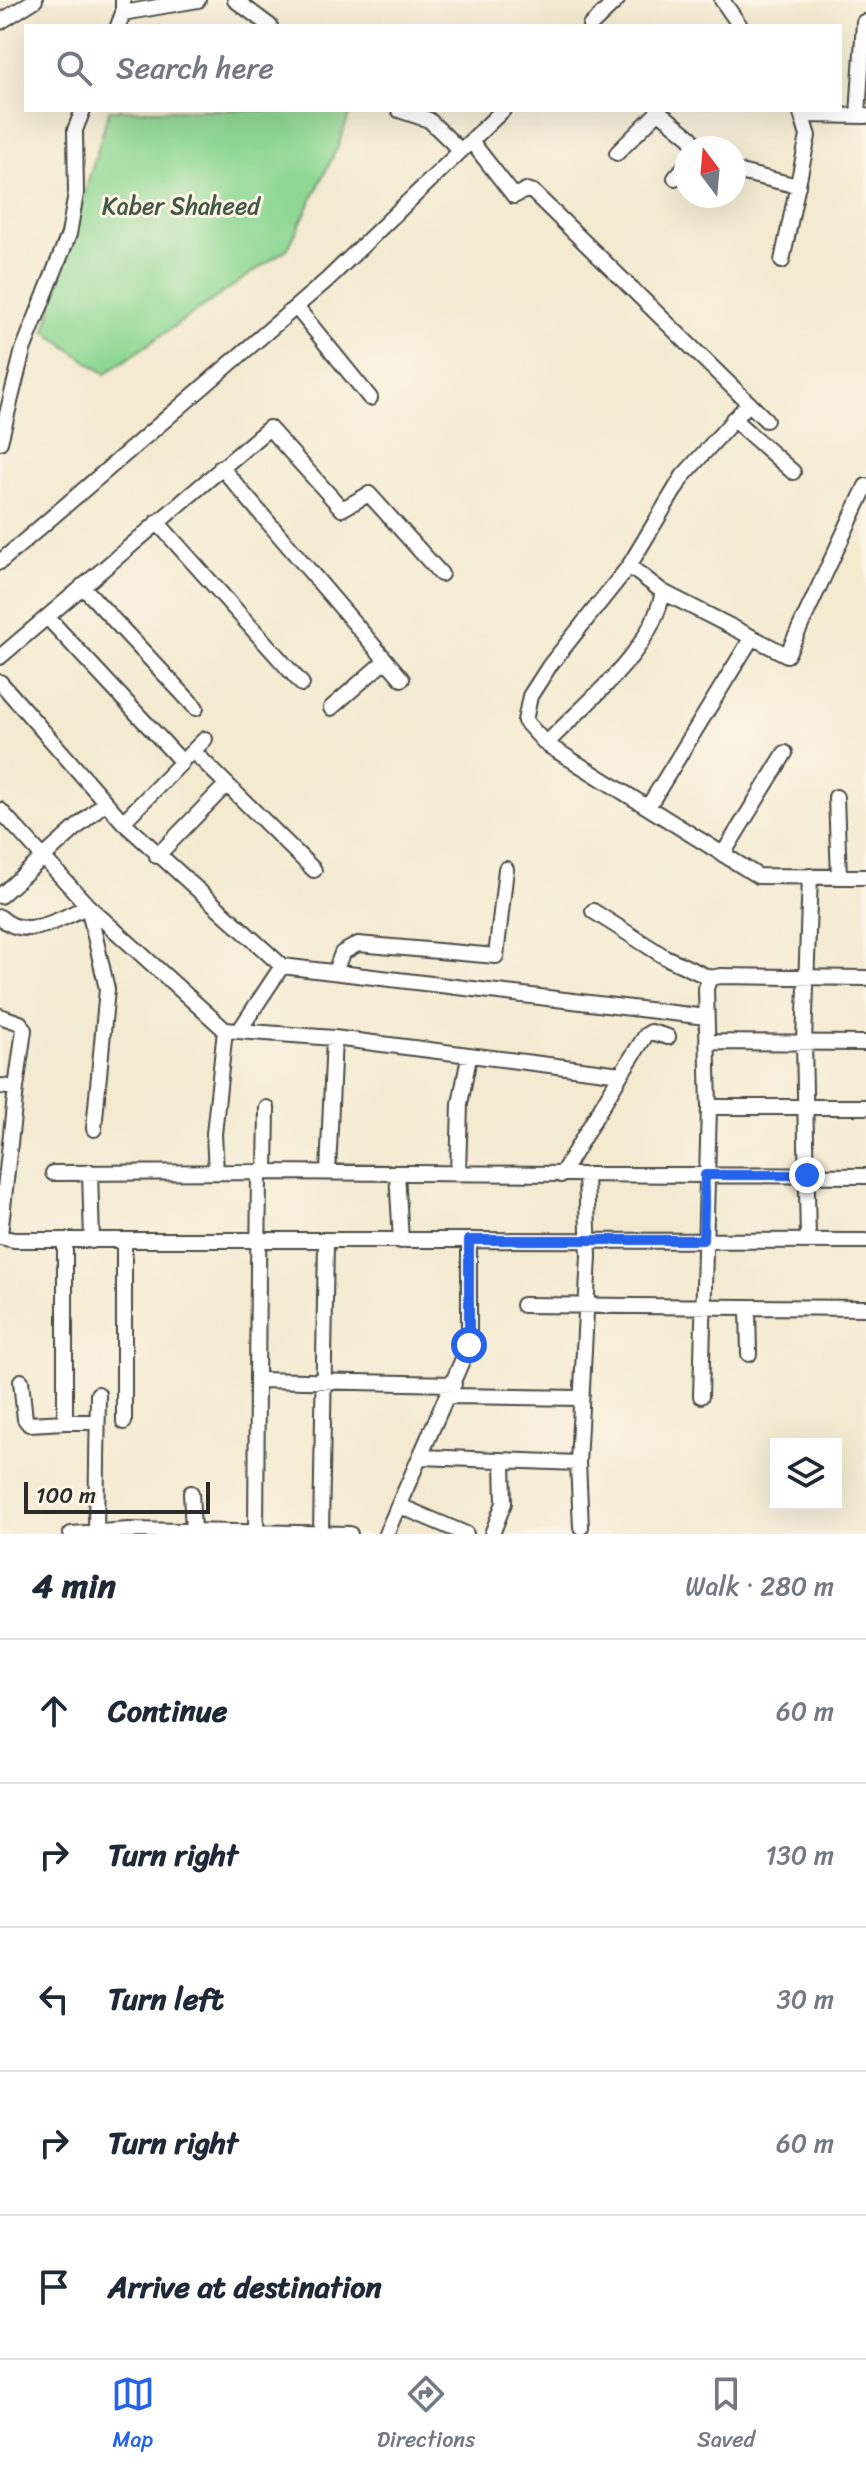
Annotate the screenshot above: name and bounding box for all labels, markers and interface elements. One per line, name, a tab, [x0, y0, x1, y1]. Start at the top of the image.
search box	[24, 24, 842, 112]
text: Search here	[116, 41, 274, 95]
icon: search	[52, 46, 96, 90]
north arrow	[674, 136, 746, 208]
park label: Kaber Shaheed	[102, 185, 261, 227]
route end	[789, 1157, 825, 1193]
route start	[451, 1327, 487, 1363]
map controls	[770, 1438, 842, 1510]
button: layers	[770, 1438, 842, 1510]
text: 100 m	[36, 1476, 96, 1515]
scale bar	[24, 1478, 210, 1514]
text: 4 min	[32, 1556, 116, 1616]
text: Walk · 280 m	[685, 1563, 834, 1609]
text: Continue	[108, 1684, 227, 1738]
text: 60 m	[776, 1688, 834, 1734]
icon: ahead	[32, 1689, 76, 1733]
text: Turn right	[108, 1828, 238, 1882]
text: 130 m	[765, 1832, 834, 1878]
icon: right	[32, 1833, 76, 1877]
text: Turn left	[108, 1972, 224, 2026]
text: 30 m	[777, 1976, 834, 2022]
icon: left	[32, 1977, 76, 2021]
text: Turn right	[108, 2116, 238, 2170]
text: 60 m	[776, 2120, 834, 2166]
icon: right	[32, 2121, 76, 2165]
text: Arrive at destination	[108, 2260, 382, 2314]
icon: arrive	[32, 2265, 76, 2309]
tab: Map	[111, 2372, 155, 2459]
tab: Directions	[377, 2372, 475, 2459]
tab: Saved	[697, 2372, 755, 2459]

